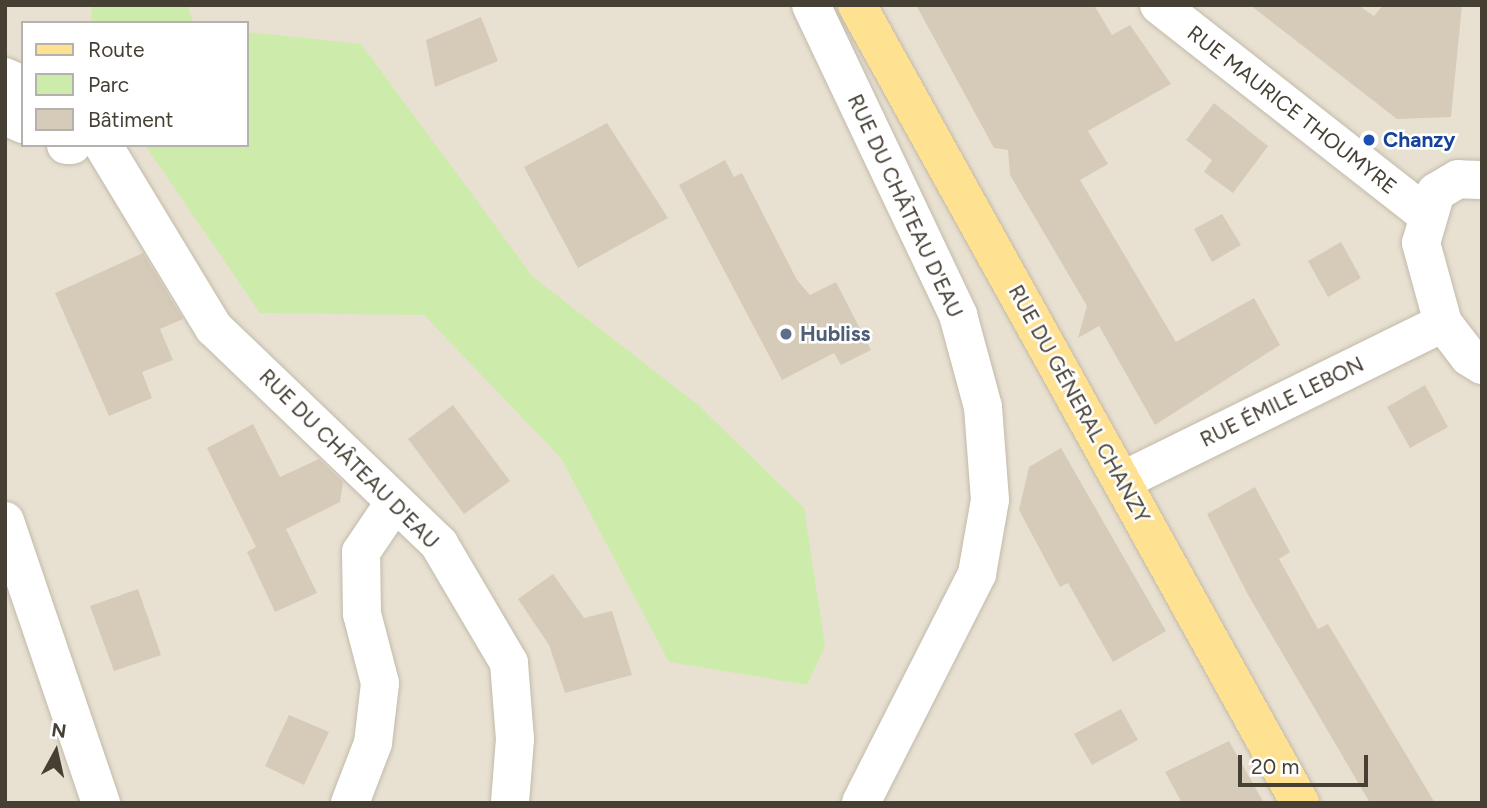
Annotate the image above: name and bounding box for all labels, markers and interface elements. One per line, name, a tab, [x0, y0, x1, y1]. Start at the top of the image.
street label: RUE MAURICE THOUMYRE	[1182, 20, 1402, 200]
legend	[21, 21, 248, 147]
text: Route	[88, 37, 144, 62]
text: Parc	[88, 72, 129, 97]
street label: RUE DU CHÂTEAU D'EAU	[842, 90, 968, 322]
text: Bâtiment	[88, 107, 173, 132]
place label: Chanzy	[1383, 127, 1455, 153]
marker: Chanzy	[1361, 132, 1377, 148]
street label: RUE DU GÉNERAL CHANZY	[1003, 281, 1155, 527]
place label: Hubliss	[800, 321, 870, 347]
marker: Hubliss	[778, 326, 794, 342]
street label: RUE ÉMILE LEBON	[1196, 351, 1368, 453]
street label: RUE DU CHÂTEAU D'EAU	[254, 364, 444, 554]
north arrow	[21, 717, 91, 787]
text: N	[50, 718, 68, 743]
scale bar	[1242, 742, 1372, 786]
text: 20 m	[1251, 754, 1299, 779]

